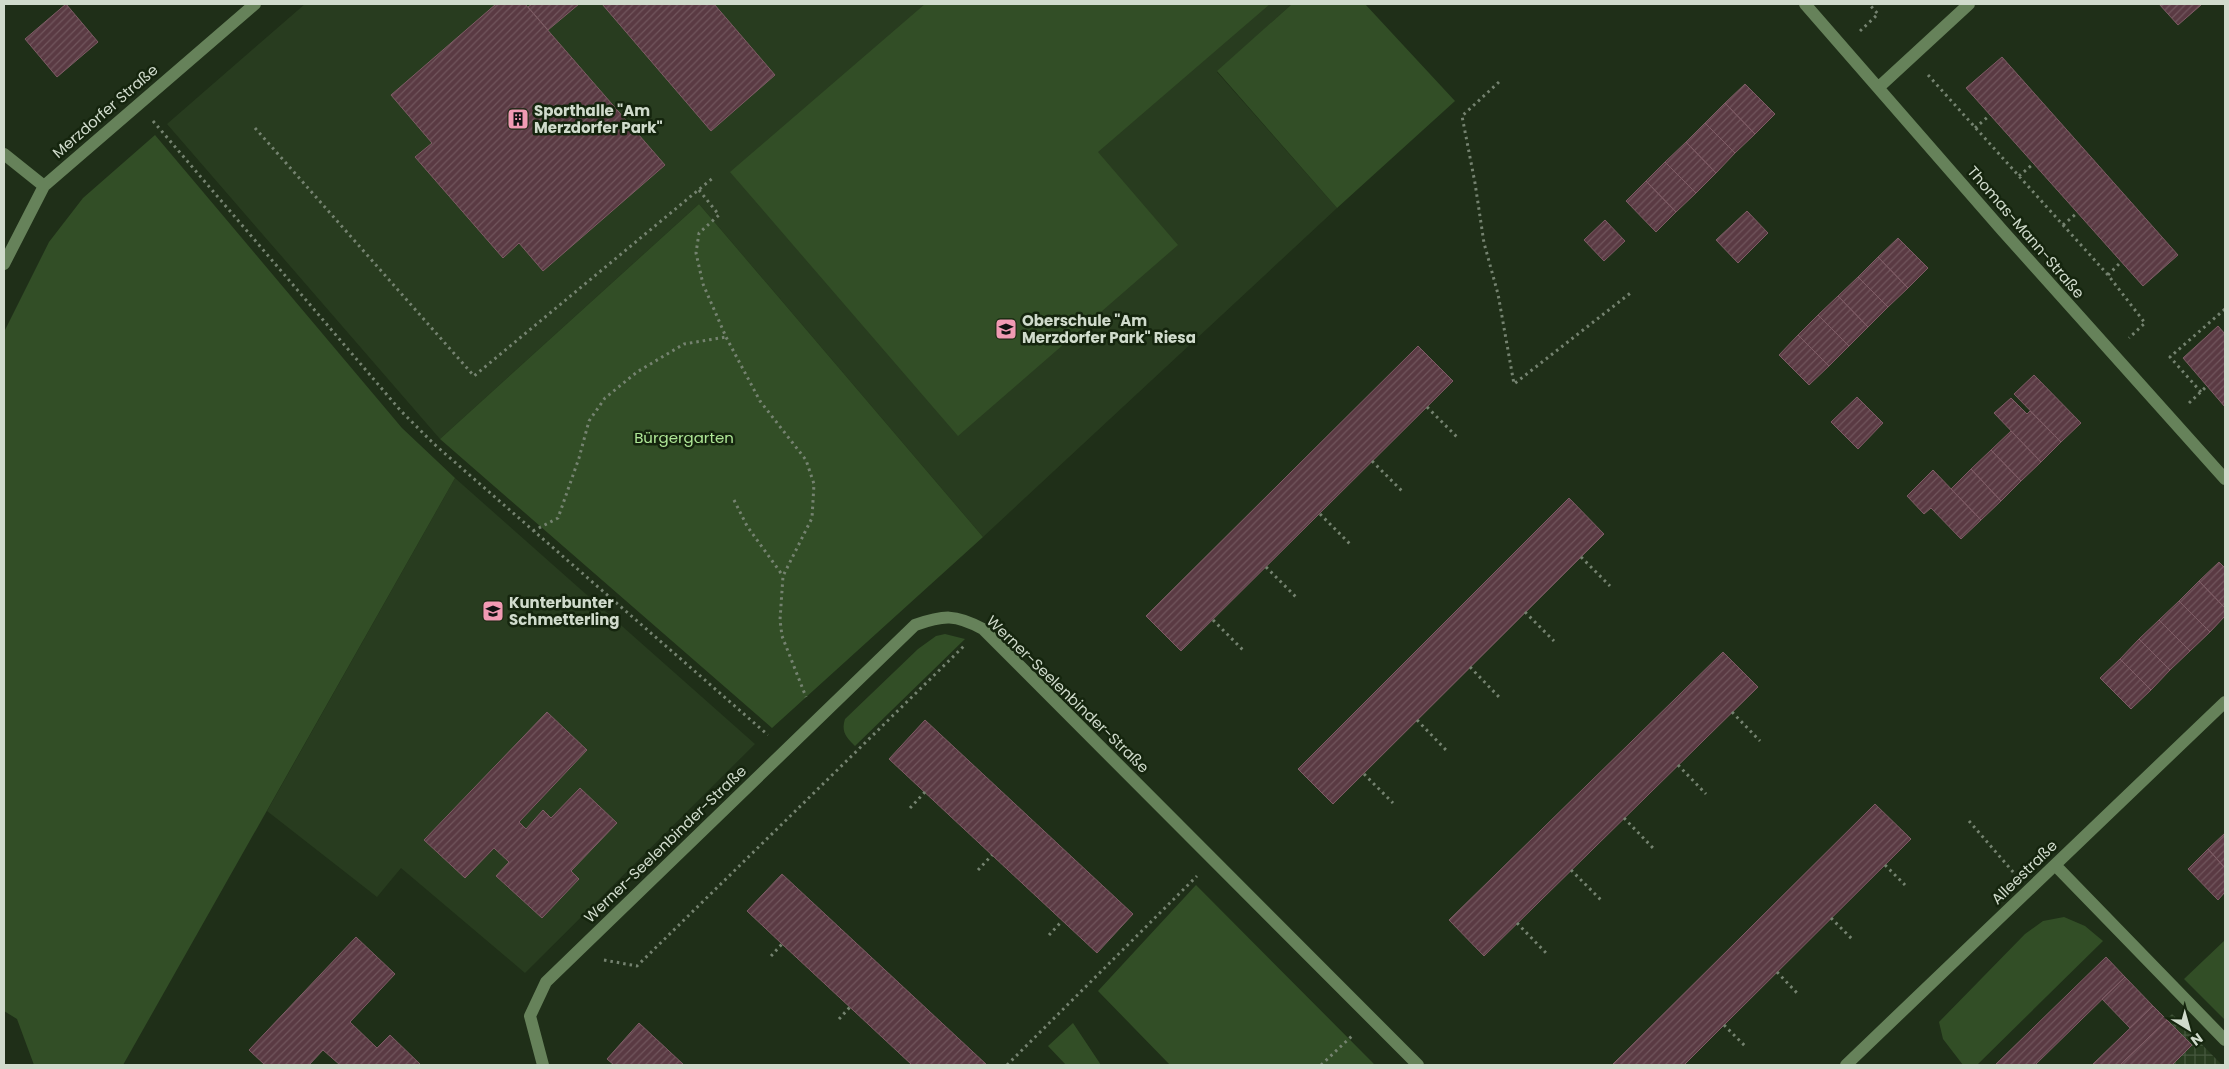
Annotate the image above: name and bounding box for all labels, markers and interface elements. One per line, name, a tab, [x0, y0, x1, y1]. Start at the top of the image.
street label: Merzdorfer Straße	[48, 59, 162, 163]
place label: Sporthalle "Am Merzdorfer Park"	[534, 100, 663, 138]
building icon: Sporthalle "Am Merzdorfer Park"	[506, 107, 530, 131]
street label: Thomas-Mann-Straße	[1963, 161, 2089, 303]
place label: Oberschule "Am Merzdorfer Park" Riesa	[1022, 310, 1196, 348]
school or university icon: Oberschule "Am Merzdorfer Park" Riesa	[994, 317, 1018, 341]
park label: Bürgergarten	[634, 427, 734, 448]
place label: Kunterbunter Schmetterling	[509, 592, 620, 630]
school or university icon: Kunterbunter Schmetterling	[481, 599, 505, 623]
street label: Werner-Seelenbinder-Straße	[982, 611, 1154, 777]
street label: Werner-Seelenbinder-Straße	[579, 761, 751, 927]
street label: Alleestraße	[1986, 835, 2062, 909]
north arrow	[2164, 1004, 2214, 1054]
text: N	[2187, 1028, 2207, 1051]

